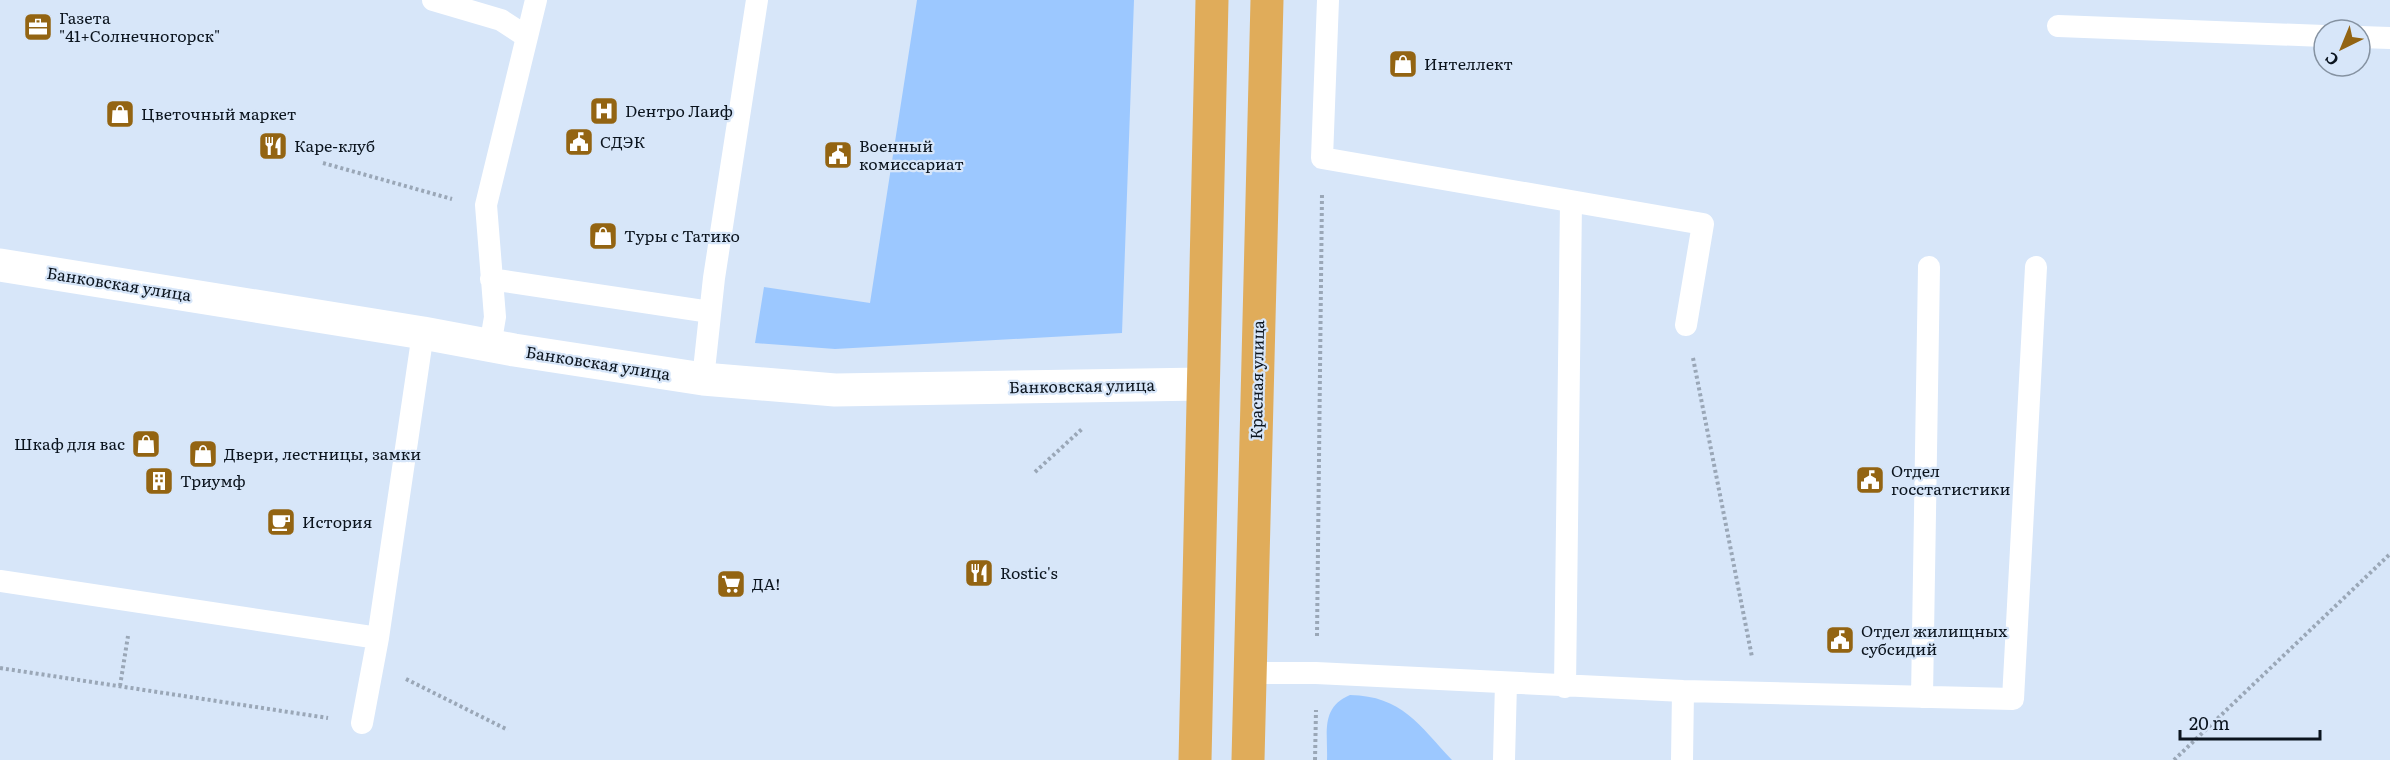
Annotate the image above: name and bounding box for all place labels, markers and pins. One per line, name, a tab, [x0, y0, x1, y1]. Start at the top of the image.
place label: Газета "41+Солнечногорск"	[59, 5, 220, 47]
office icon: Газета "41+Солнечногорск"	[22, 11, 54, 43]
shop icon: Интеллект	[1387, 48, 1419, 80]
place label: Интеллект	[1424, 51, 1513, 75]
hospital icon: Dентро Лаиф	[588, 95, 620, 127]
shop icon: Цветочный маркет	[104, 98, 136, 130]
place label: Dентро Лаиф	[625, 98, 733, 122]
place label: Цветочный маркет	[141, 101, 296, 125]
public building icon: СДЭК	[563, 126, 595, 158]
place label: СДЭК	[600, 129, 645, 153]
restaurant icon: Каре-клуб	[257, 130, 289, 162]
place label: Каре-клуб	[294, 133, 375, 157]
place label: Военный комиссариат	[859, 133, 964, 175]
public building icon: Военный комиссариат	[822, 139, 854, 171]
shop icon: Туры с Татико	[587, 220, 619, 252]
place label: Туры с Татико	[624, 223, 740, 247]
shop icon: Шкаф для вас	[130, 428, 162, 460]
place label: Шкаф для вас	[14, 431, 125, 455]
shop icon: Двери, лестницы, замки	[187, 438, 219, 470]
place label: Двери, лестницы, замки	[224, 441, 421, 465]
place label: Отдел госстатистики	[1891, 458, 2011, 500]
public building icon: Отдел госстатистики	[1854, 464, 1886, 496]
building icon: Триумф	[143, 465, 175, 497]
place label: Триумф	[180, 468, 246, 492]
cafe icon: История	[265, 506, 297, 538]
place label: История	[302, 509, 372, 533]
restaurant icon: Rostic's	[963, 557, 995, 589]
place label: Rostic's	[1000, 560, 1058, 584]
supermarket icon: ДА!	[715, 568, 747, 600]
place label: ДА!	[752, 571, 781, 595]
place label: Отдел жилищных субсидий	[1861, 618, 2008, 660]
public building icon: Отдел жилищных субсидий	[1824, 624, 1856, 656]

